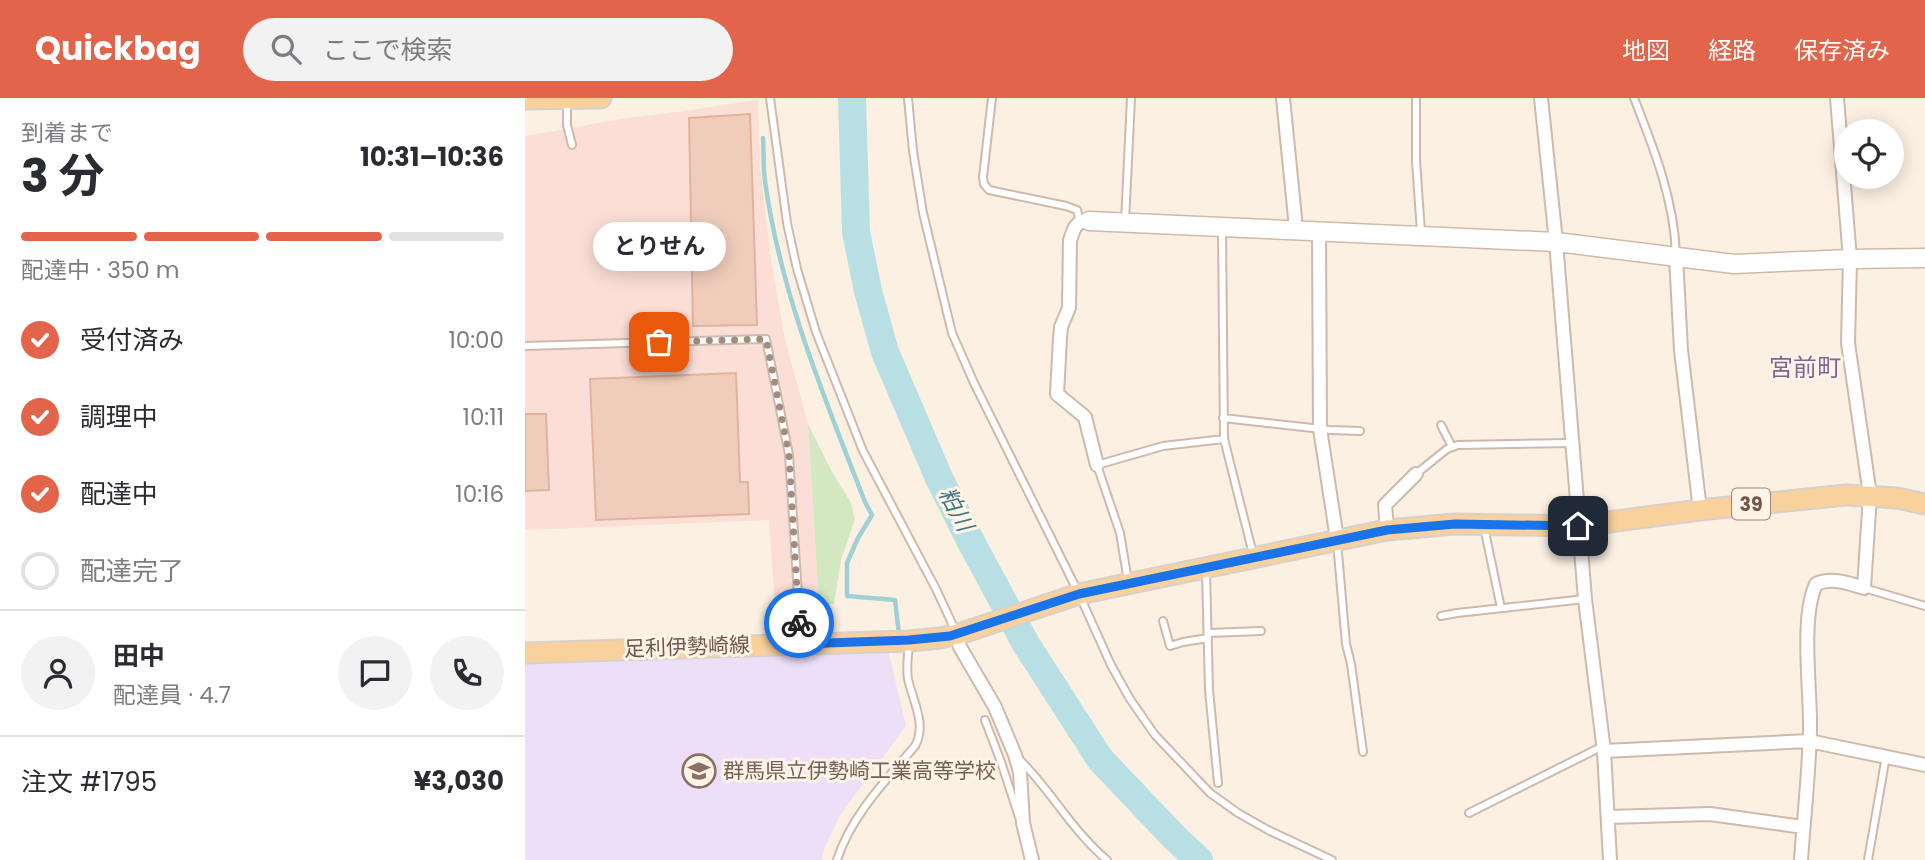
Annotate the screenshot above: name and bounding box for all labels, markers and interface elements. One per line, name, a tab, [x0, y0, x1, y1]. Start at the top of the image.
search box	[243, 18, 733, 81]
text: Quickbag	[35, 25, 201, 72]
icon: search	[267, 30, 305, 68]
text: ここで検索	[323, 32, 453, 68]
text: 地図	[1622, 34, 1670, 67]
text: 経路	[1708, 34, 1756, 67]
text: 保存済み	[1794, 34, 1890, 67]
text: 到着まで	[21, 117, 113, 149]
map controls	[1834, 119, 1904, 189]
button: locate	[1834, 119, 1904, 189]
text: 10:31–10:36	[360, 139, 504, 175]
text: 3 分	[21, 144, 105, 208]
callout: とりせん	[593, 223, 725, 272]
text: とりせん	[614, 230, 706, 262]
text: 配達中 · 350 m	[21, 254, 179, 286]
pin	[629, 312, 689, 372]
icon: check	[21, 321, 59, 359]
text: 受付済み	[80, 322, 184, 358]
icon: bag	[640, 323, 678, 361]
text: 10:00	[448, 324, 504, 356]
district label: 宮前町	[1769, 351, 1841, 384]
icon: check	[21, 398, 59, 436]
text: 調理中	[80, 399, 158, 435]
text: 10:11	[463, 401, 504, 433]
icon: check	[21, 475, 59, 513]
text: 配達中	[80, 476, 158, 512]
text: 10:16	[455, 478, 504, 510]
water label: 粕川	[931, 481, 982, 539]
road number: 39	[1732, 488, 1770, 520]
pin	[1548, 496, 1608, 556]
icon: home	[1559, 507, 1597, 545]
text: 配達完了	[80, 553, 184, 589]
courier	[764, 588, 834, 658]
icon: bike	[780, 604, 818, 642]
street label: 足利伊勢崎線	[624, 630, 750, 663]
button: person	[21, 636, 95, 710]
button: chat	[338, 636, 412, 710]
button: phone	[430, 636, 504, 710]
text: 田中	[113, 638, 165, 674]
text: 配達員 · 4.7	[113, 679, 231, 711]
school or university icon: 群馬県立伊勢崎工業高等学校	[680, 752, 718, 790]
place label: 群馬県立伊勢崎工業高等学校	[723, 756, 996, 785]
text: ¥3,030	[414, 763, 504, 799]
text: 注文 #1795	[21, 764, 157, 800]

